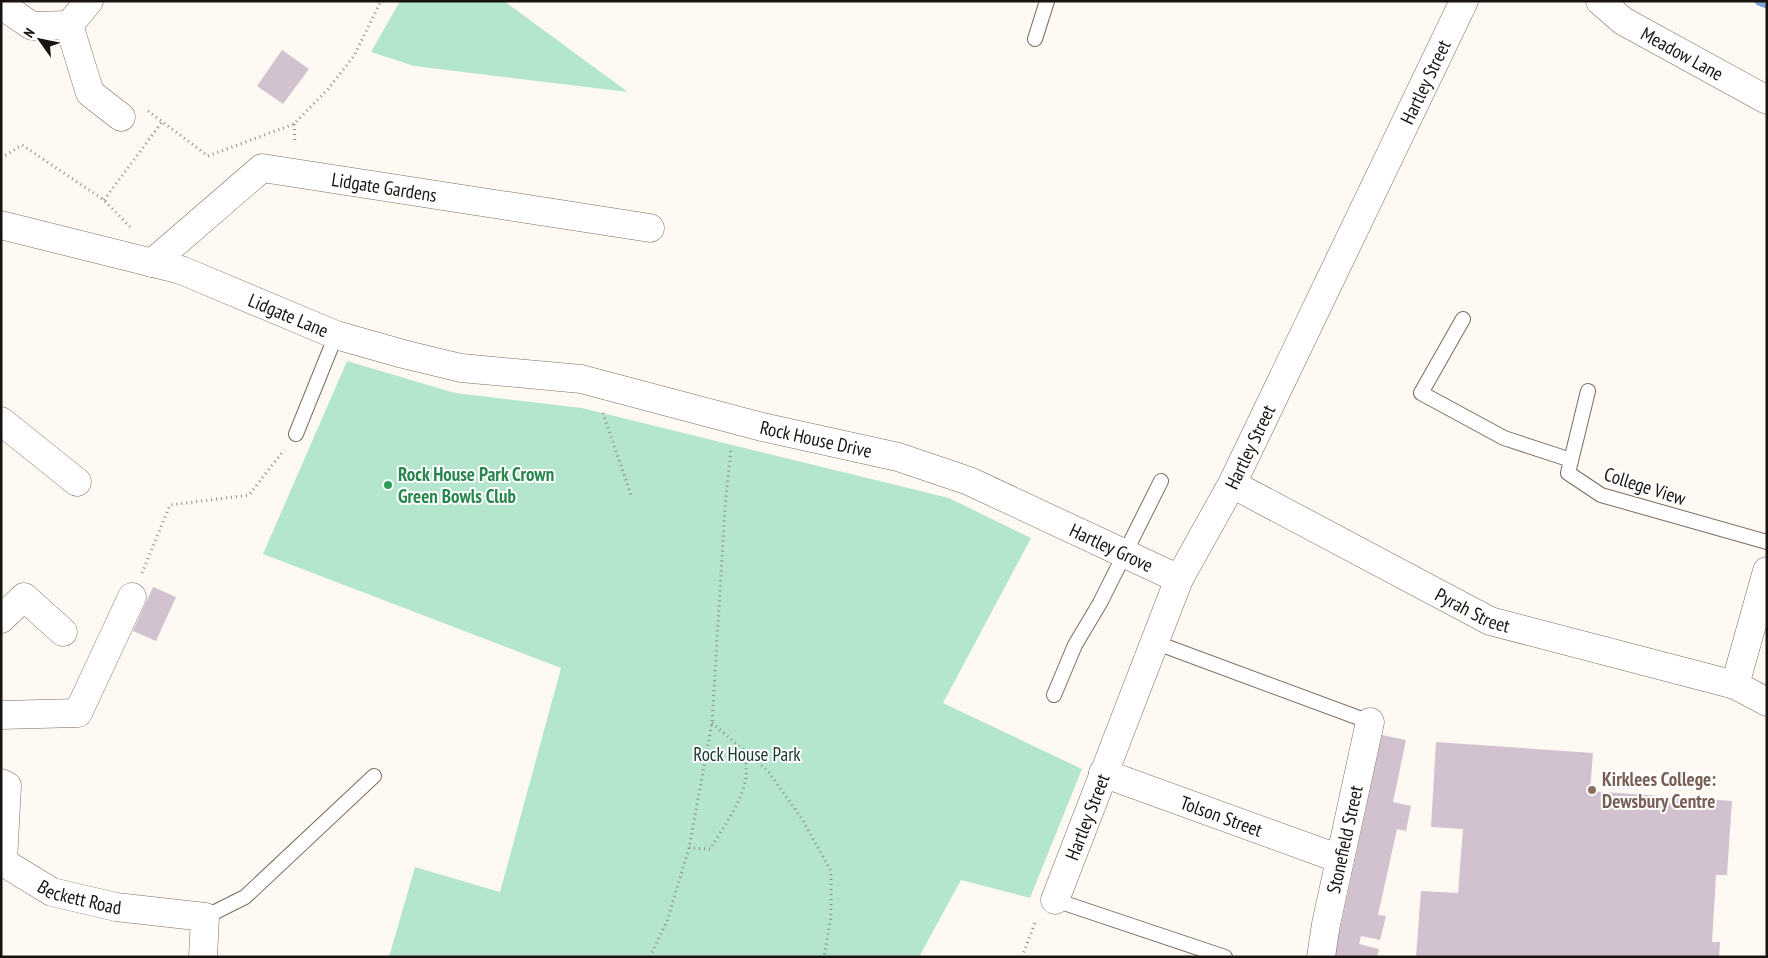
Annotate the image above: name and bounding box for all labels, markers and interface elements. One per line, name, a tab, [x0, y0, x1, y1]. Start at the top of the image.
north arrow	[15, 15, 65, 65]
street label: Meadow Lane	[1637, 21, 1728, 86]
text: N	[19, 25, 39, 41]
street label: Hartley Street	[1395, 35, 1456, 128]
street label: Lidgate Gardens	[330, 167, 438, 207]
street label: Lidgate Lane	[245, 288, 332, 342]
street label: Hartley Street	[1219, 400, 1281, 493]
street label: Rock House Drive	[758, 415, 874, 463]
place label: Rock House Park Crown Green Bowls Club	[398, 462, 554, 508]
street label: College View	[1601, 462, 1690, 511]
marker: Rock House Park Crown Green Bowls Club	[382, 479, 394, 491]
street label: Hartley Grove	[1066, 518, 1157, 577]
street label: Pyrah Street	[1431, 582, 1513, 638]
park label: Rock House Park	[693, 742, 801, 766]
place label: Kirklees College: Dewsbury Centre	[1602, 767, 1716, 813]
street label: Hartley Street	[1060, 770, 1115, 864]
street label: Stonefield Street	[1321, 782, 1368, 896]
marker: Kirklees College: Dewsbury Centre	[1586, 784, 1598, 796]
street label: Tolson Street	[1177, 790, 1267, 842]
street label: Beckett Road	[33, 874, 123, 920]

